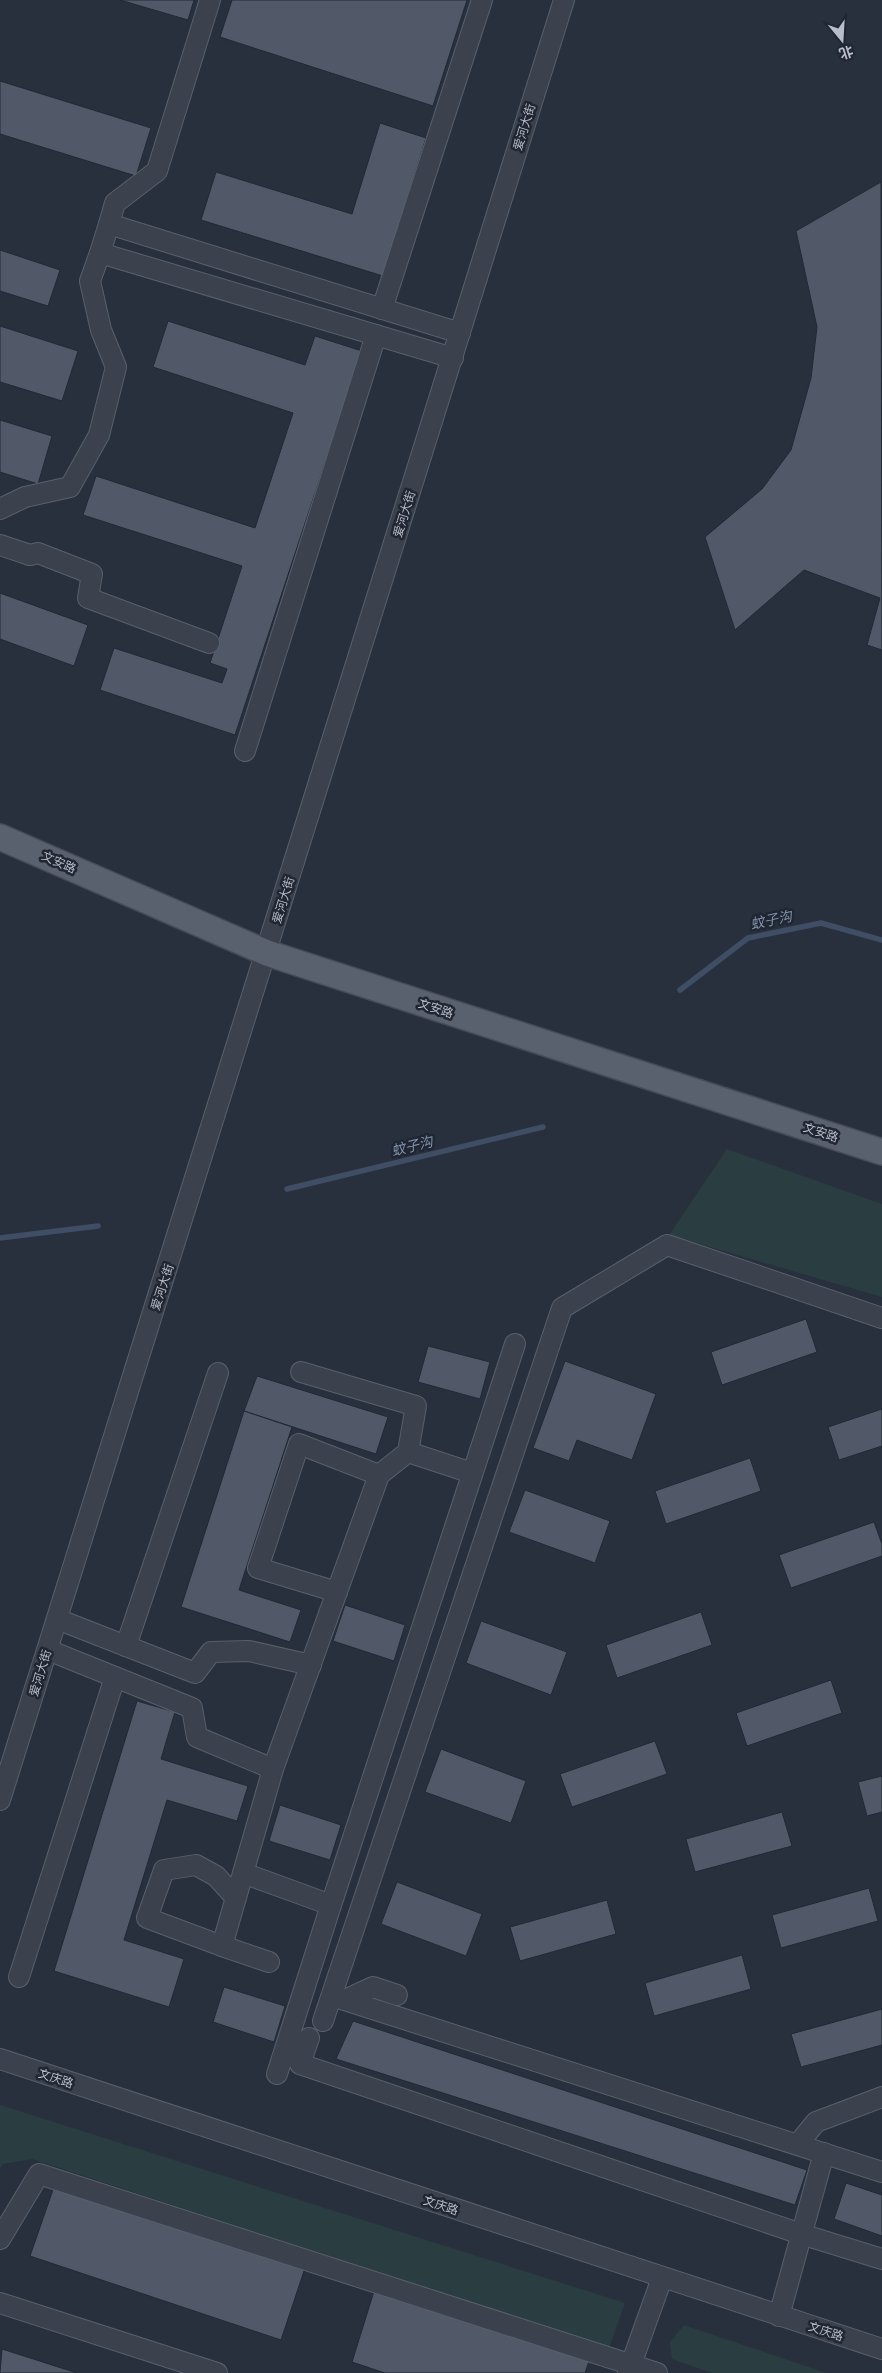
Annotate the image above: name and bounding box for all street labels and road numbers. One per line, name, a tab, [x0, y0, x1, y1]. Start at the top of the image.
street label: 爱河大街	[510, 102, 538, 152]
street label: 爱河大街	[390, 489, 418, 539]
street label: 文安路	[39, 848, 79, 876]
street label: 爱河大街	[269, 875, 297, 925]
street label: 文安路	[417, 995, 455, 1021]
street label: 文安路	[802, 1119, 840, 1145]
street label: 爱河大街	[147, 1262, 177, 1312]
street label: 爱河大街	[26, 1648, 54, 1698]
street label: 文庆路	[37, 2065, 75, 2091]
street label: 文庆路	[422, 2192, 460, 2218]
street label: 文庆路	[807, 2318, 845, 2344]

